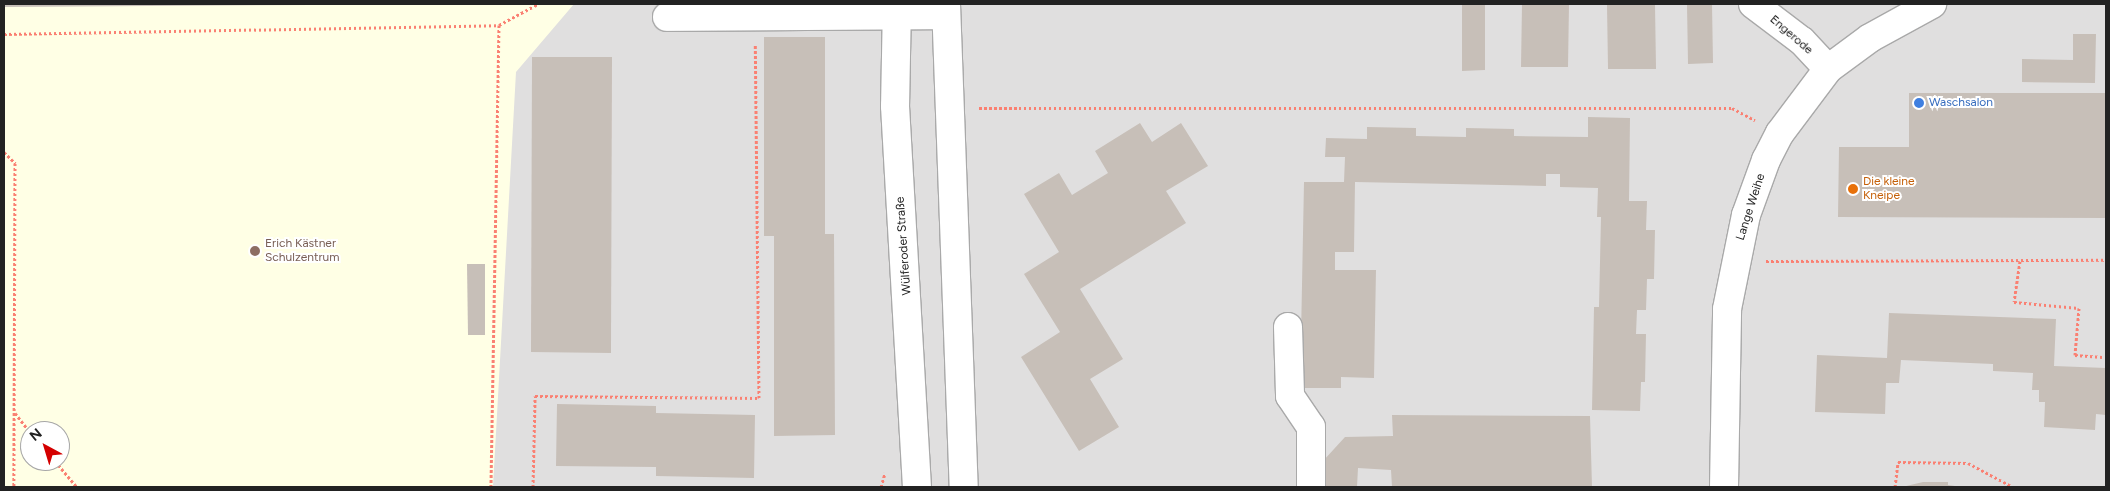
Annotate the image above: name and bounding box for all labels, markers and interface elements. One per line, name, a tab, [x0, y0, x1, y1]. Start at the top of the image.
street label: Engerode	[1767, 13, 1815, 57]
place label: Waschsalon	[1929, 96, 1993, 110]
marker: Waschsalon	[1913, 97, 1925, 109]
street label: Lange Weihe	[1733, 172, 1769, 242]
place label: Die kleine Kneipe	[1863, 175, 1915, 203]
marker: Die kleine Kneipe	[1847, 183, 1859, 195]
street label: Wülferoder Straße	[893, 196, 915, 296]
place label: Erich Kästner Schulzentrum	[265, 237, 340, 265]
marker: Erich Kästner Schulzentrum	[249, 245, 261, 257]
north arrow	[20, 421, 70, 471]
text: N	[26, 425, 45, 445]

